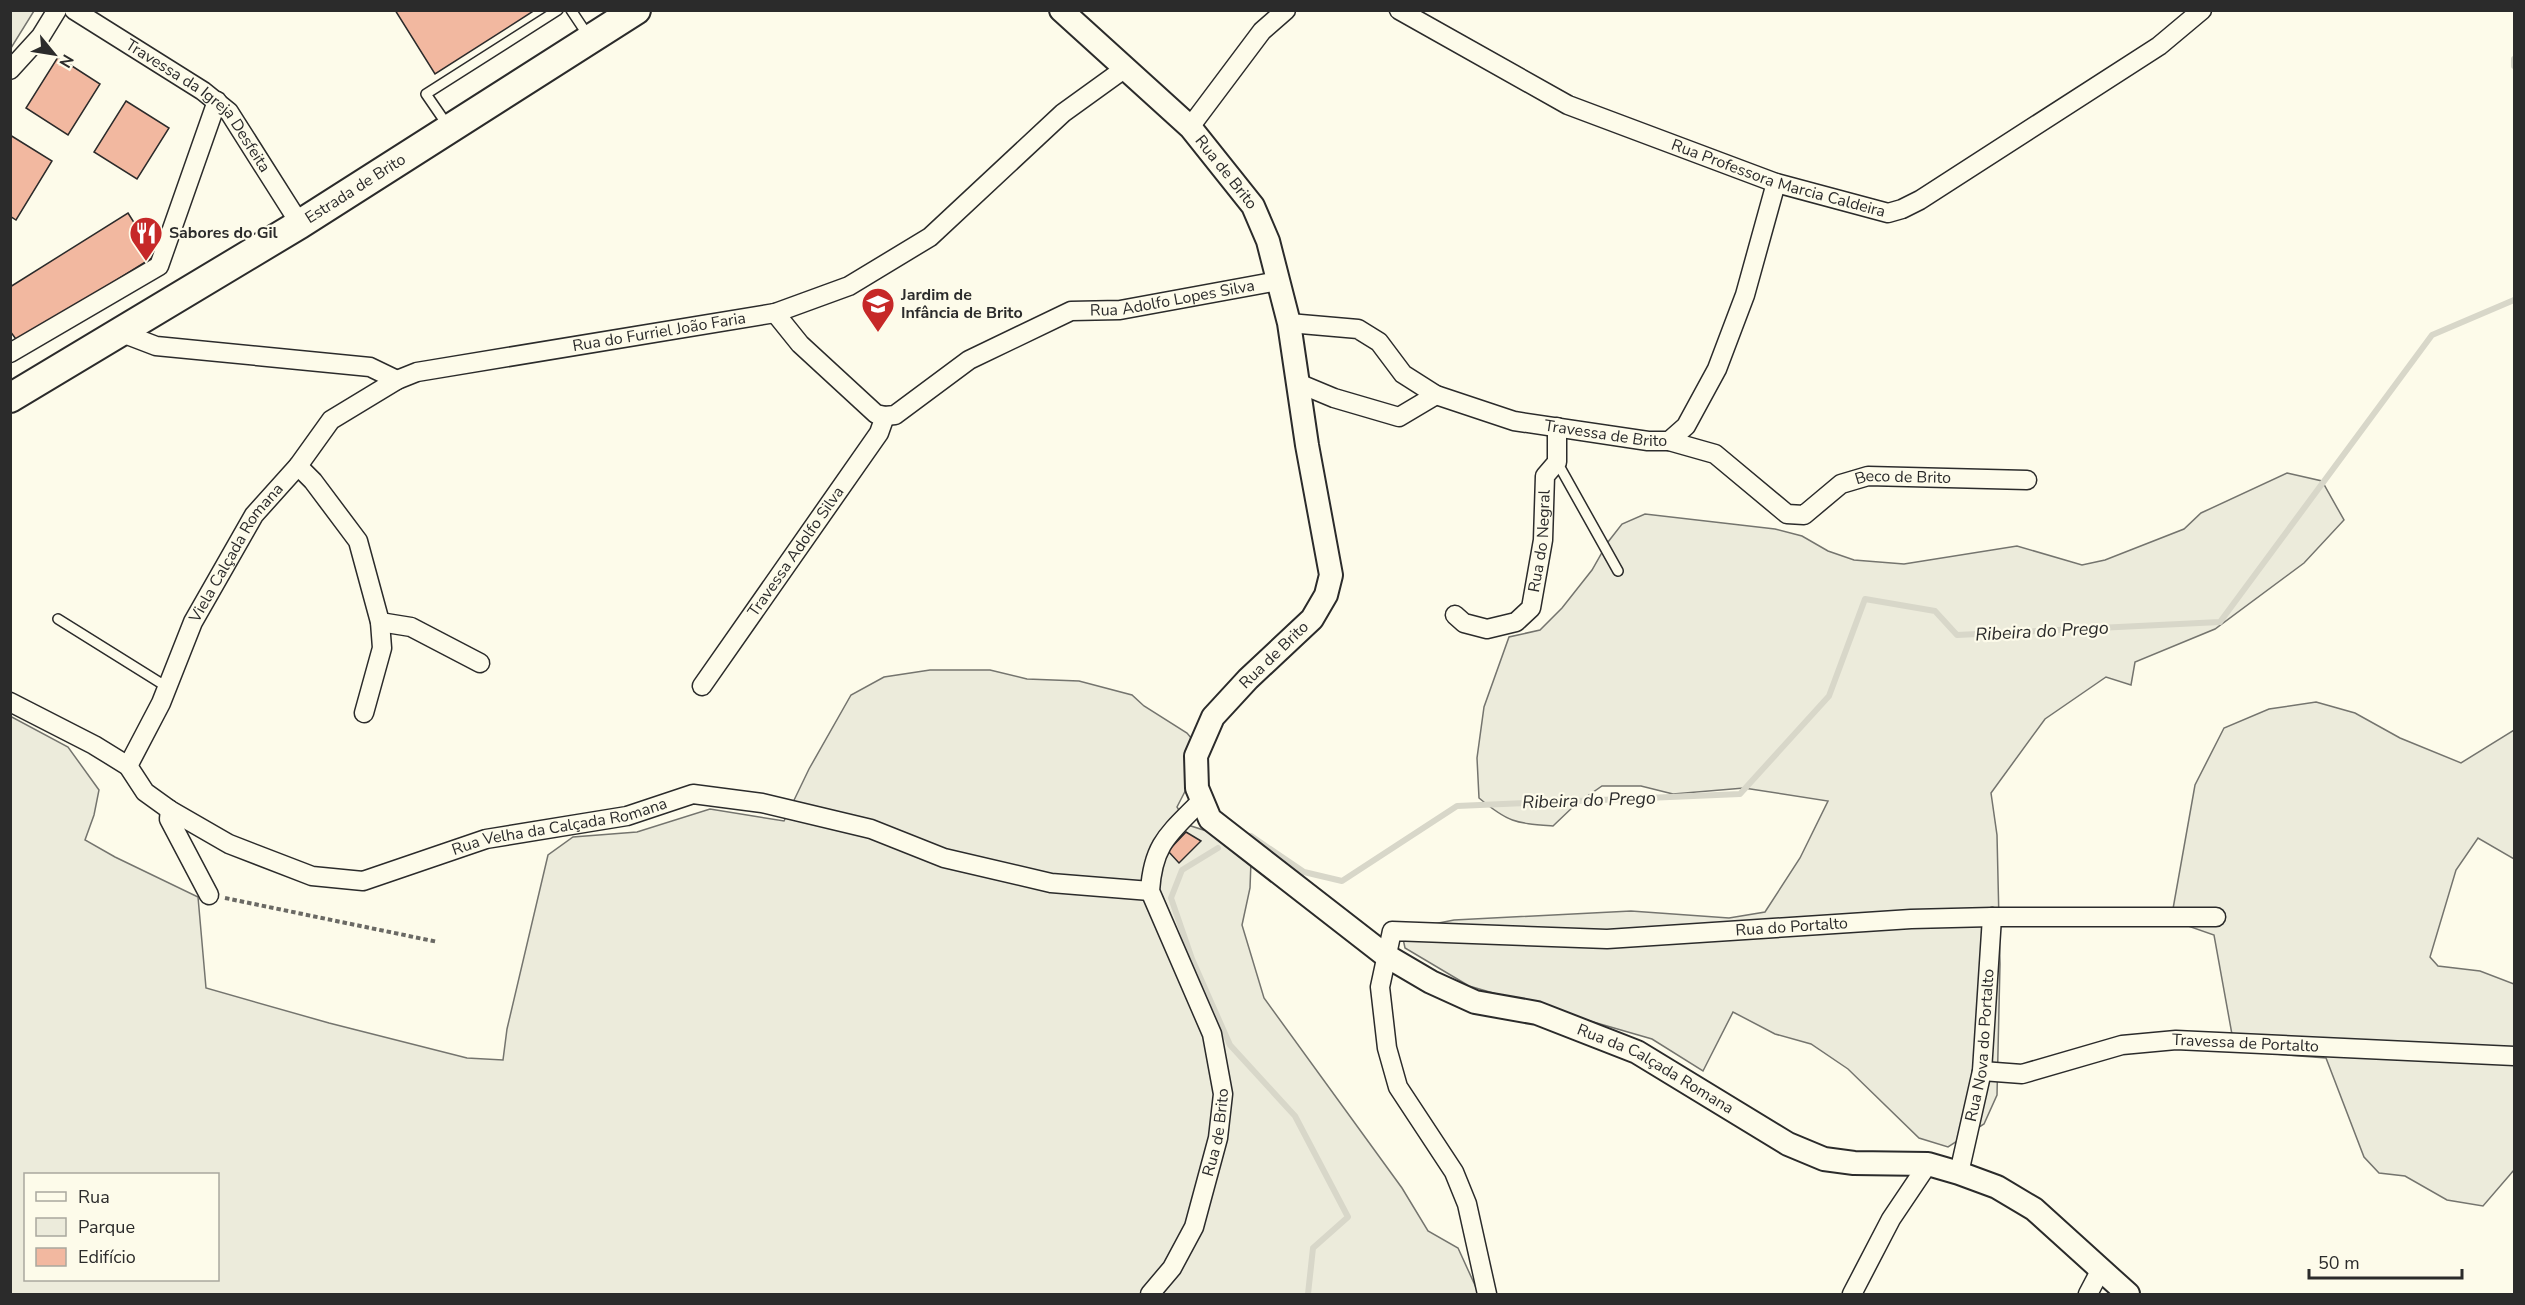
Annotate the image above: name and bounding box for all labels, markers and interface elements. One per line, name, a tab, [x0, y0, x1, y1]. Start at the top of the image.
north arrow	[24, 24, 84, 84]
street label: Travessa da Igreja Desfeita	[121, 34, 276, 177]
text: N	[54, 50, 79, 72]
street label: Rua de Brito	[1190, 131, 1262, 214]
street label: Rua Professora Marcia Caldeira	[1668, 134, 1888, 223]
street label: Estrada de Brito	[301, 148, 410, 229]
restaurant icon: Sabores do Gil	[128, 215, 164, 262]
place label: Sabores do Gil	[169, 222, 278, 244]
street label: Rua Adolfo Lopes Silva	[1090, 275, 1256, 322]
place label: Jardim de Infância de Brito	[900, 284, 1023, 324]
school or university icon: Jardim de Infância de Brito	[860, 286, 896, 333]
street label: Rua do Furriel João Faria	[571, 307, 747, 357]
street label: Travessa de Brito	[1543, 415, 1667, 452]
street label: Beco de Brito	[1852, 465, 1952, 490]
street label: Viela Calçada Romana	[184, 478, 288, 627]
street label: Travessa Adolfo Silva	[743, 482, 849, 621]
street label: Rua do Negral	[1523, 489, 1556, 594]
street label: Rua de Brito	[1234, 616, 1314, 694]
water label: Ribeira do Prego	[1975, 616, 2109, 646]
water label: Ribeira do Prego	[1522, 786, 1656, 814]
street label: Rua Velha da Calçada Romana	[449, 792, 670, 861]
street label: Rua do Portalto	[1735, 912, 1849, 942]
street label: Rua Nova do Portalto	[1960, 968, 2000, 1124]
street label: Rua da Calçada Romana	[1574, 1019, 1738, 1119]
street label: Travessa de Portalto	[2171, 1029, 2320, 1058]
street label: Rua de Brito	[1197, 1087, 1234, 1179]
legend	[24, 1173, 219, 1281]
text: Rua	[78, 1185, 110, 1209]
text: Parque	[78, 1215, 135, 1239]
scale bar	[2309, 1242, 2462, 1280]
text: Edifício	[78, 1245, 136, 1269]
text: 50 m	[2318, 1251, 2360, 1275]

